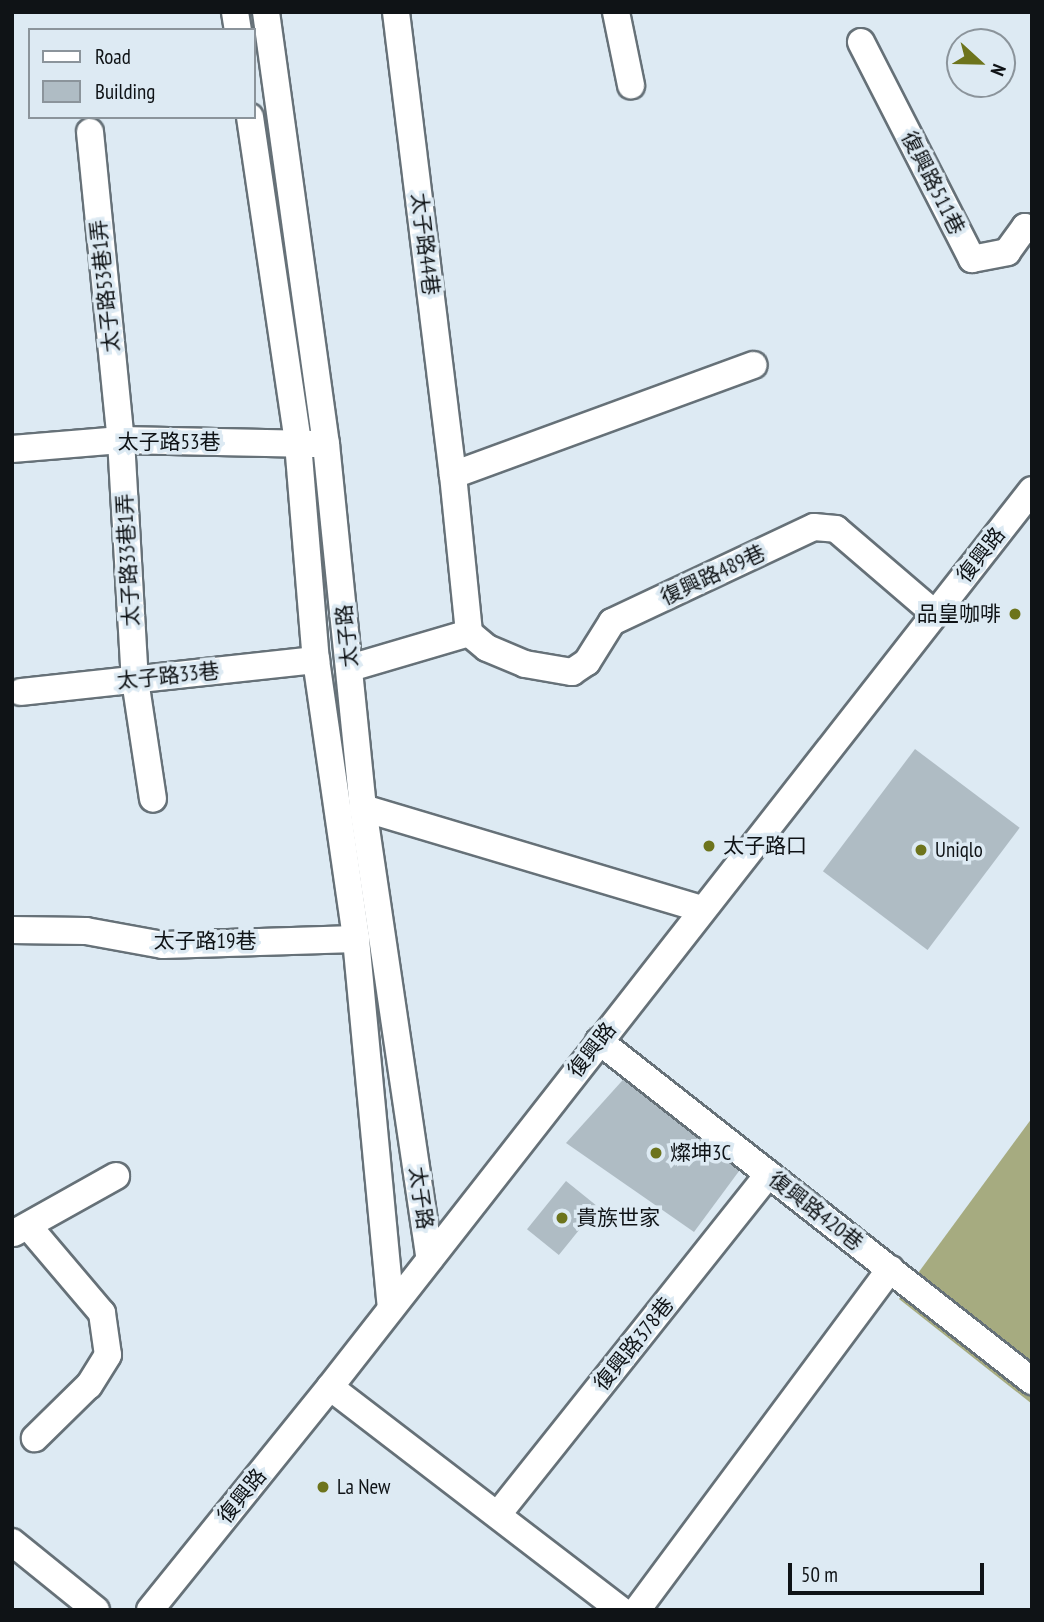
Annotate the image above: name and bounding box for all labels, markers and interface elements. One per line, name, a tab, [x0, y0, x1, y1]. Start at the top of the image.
legend	[28, 28, 256, 119]
north arrow	[946, 28, 1016, 98]
text: Road	[95, 43, 131, 70]
text: N	[986, 61, 1012, 79]
text: Building	[95, 78, 155, 105]
street label: 復興路511巷	[896, 127, 970, 239]
street label: 太子路44巷	[406, 191, 444, 297]
street label: 太子路53巷1弄	[85, 218, 125, 354]
street label: 太子路53巷	[118, 429, 220, 455]
street label: 太子路33巷1弄	[112, 493, 144, 627]
street label: 復興路	[952, 522, 1010, 588]
street label: 復興路489巷	[657, 540, 769, 610]
place label: 品皇咖啡	[917, 601, 1001, 627]
street label: 太子路	[331, 603, 363, 669]
marker: 品皇咖啡	[1007, 606, 1023, 622]
street label: 太子路33巷	[116, 658, 220, 694]
place label: 太子路口	[723, 833, 807, 859]
place label: Uniqlo	[935, 837, 983, 863]
marker: 太子路口	[701, 838, 717, 854]
marker: Uniqlo	[913, 842, 929, 858]
street label: 太子路19巷	[154, 928, 256, 954]
street label: 復興路	[563, 1017, 621, 1083]
place label: 燦坤3C	[670, 1140, 731, 1166]
marker: 燦坤3C	[648, 1145, 664, 1161]
street label: 太子路	[404, 1165, 438, 1231]
street label: 復興路420巷	[764, 1166, 868, 1256]
place label: 貴族世家	[576, 1205, 660, 1231]
marker: 貴族世家	[554, 1210, 570, 1226]
street label: 復興路378巷	[589, 1292, 679, 1396]
street label: 復興路	[212, 1464, 272, 1528]
place label: La New	[337, 1474, 390, 1500]
marker: La New	[315, 1479, 331, 1495]
scale bar	[792, 1548, 988, 1592]
text: 50 m	[801, 1561, 838, 1588]

